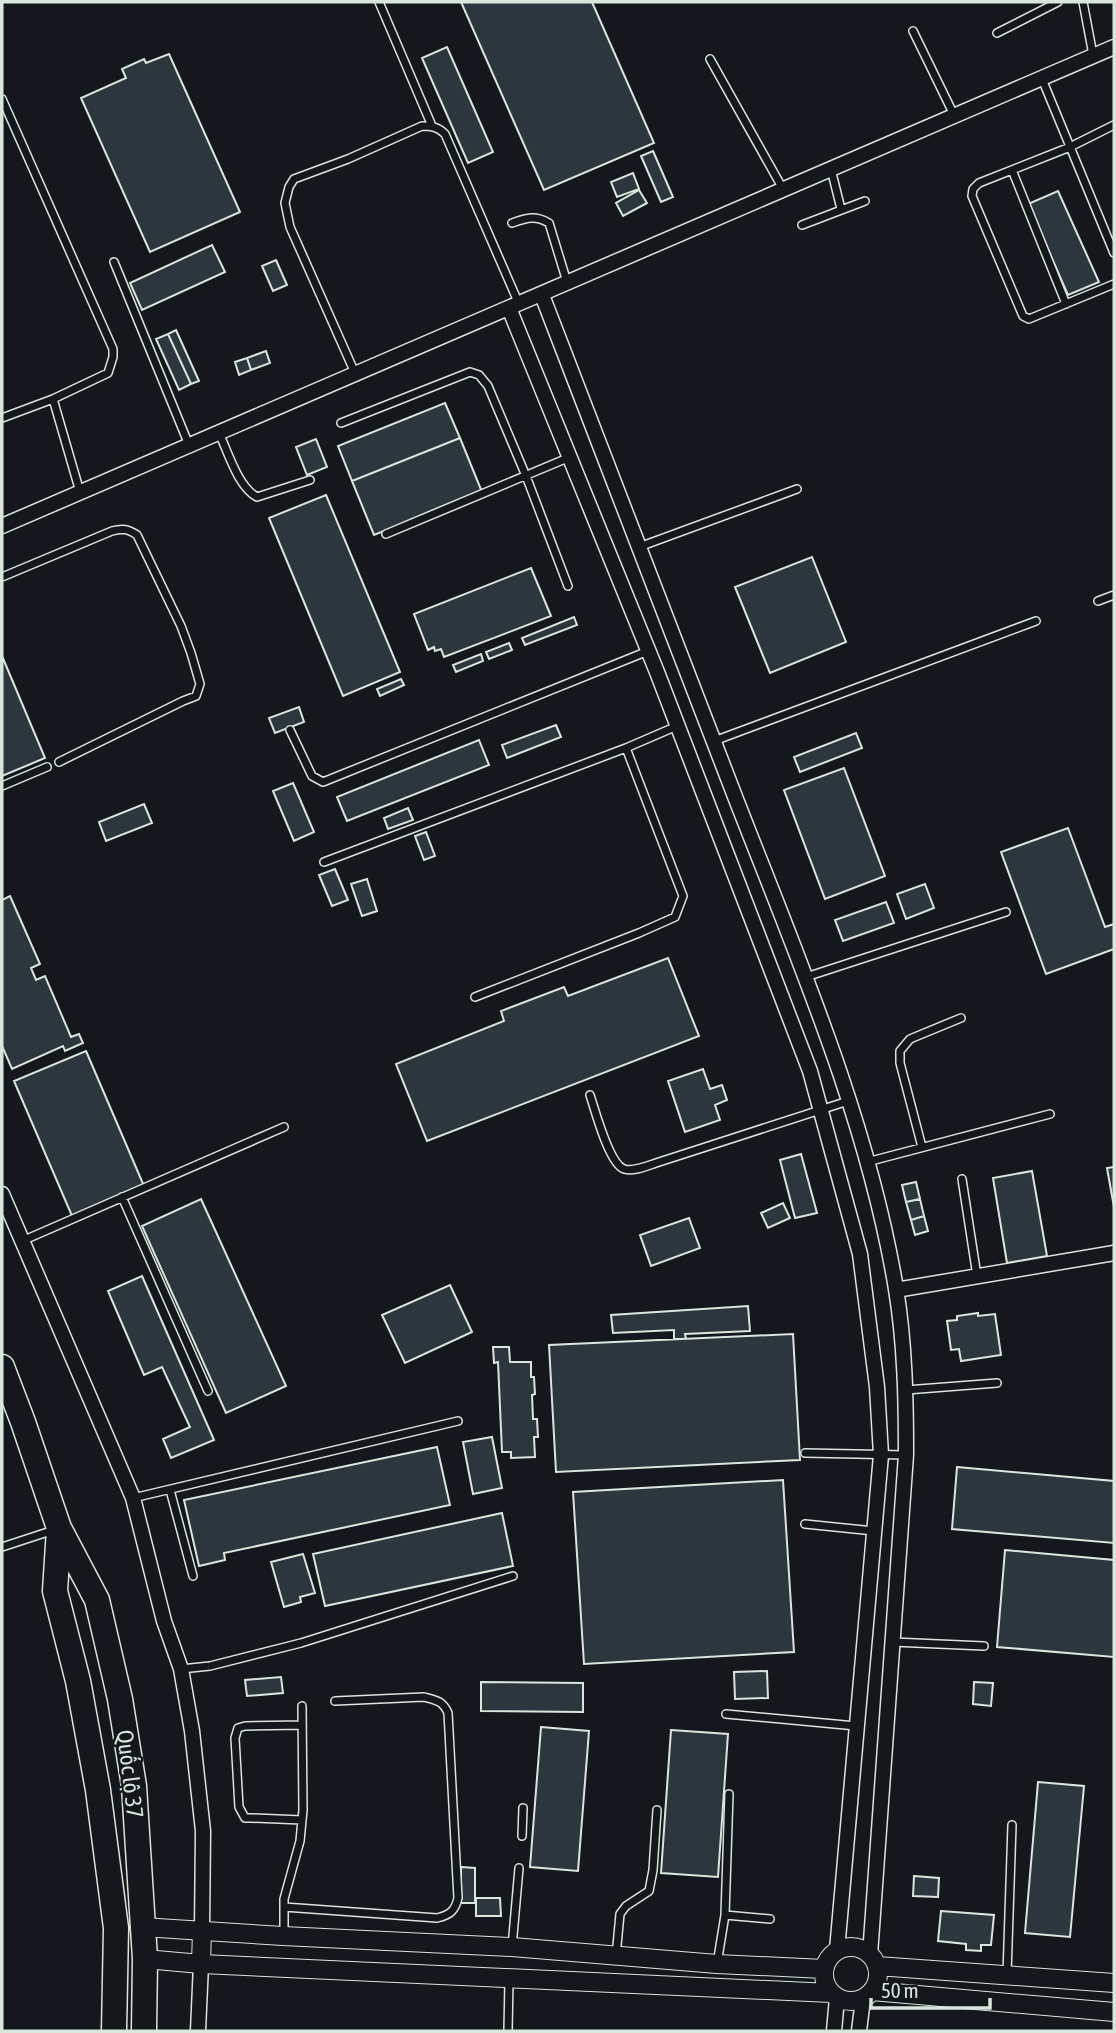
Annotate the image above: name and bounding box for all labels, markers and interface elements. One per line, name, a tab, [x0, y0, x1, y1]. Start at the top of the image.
street label: Quốc lộ 37	[112, 1729, 148, 1819]
scale bar	[871, 1966, 990, 2010]
text: 50 m	[881, 1978, 919, 2002]

